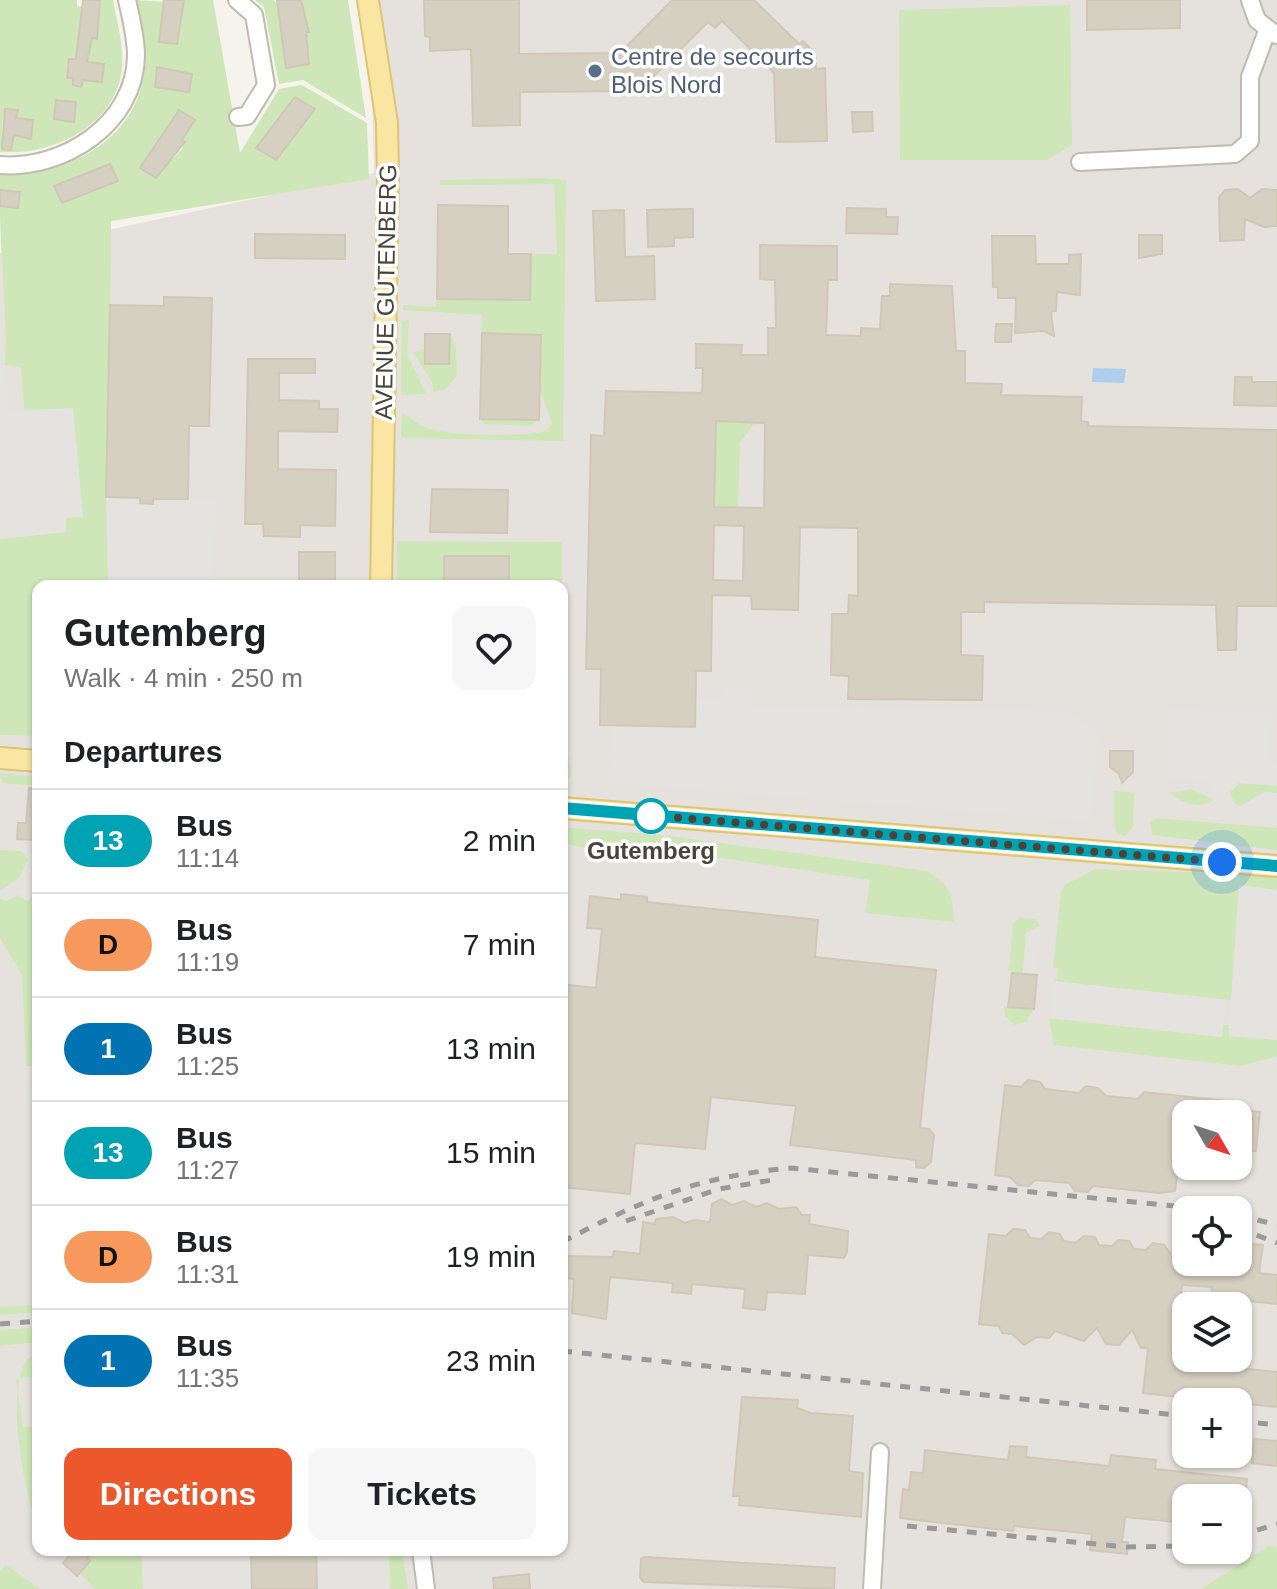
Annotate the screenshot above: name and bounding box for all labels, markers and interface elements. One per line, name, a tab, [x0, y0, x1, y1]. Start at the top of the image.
place label: Centre de secourts Blois Nord	[611, 43, 814, 98]
marker: Centre de secourts Blois Nord	[586, 62, 604, 80]
street label: AVENUE GUTENBERG	[370, 164, 401, 420]
button: heart	[452, 606, 536, 690]
text: Gutemberg	[64, 612, 267, 654]
text: Walk · 4 min · 250 m	[64, 663, 303, 693]
text: Departures	[64, 735, 222, 768]
marker: Gutemberg	[634, 799, 668, 833]
text: Bus	[176, 809, 233, 842]
text: 2 min	[463, 824, 536, 857]
text: 13	[92, 825, 124, 856]
place label: Gutemberg	[587, 837, 715, 864]
your location	[1202, 842, 1242, 882]
text: 11:14	[176, 843, 239, 873]
text: Bus	[176, 913, 233, 946]
text: 7 min	[463, 928, 536, 961]
text: D	[98, 929, 118, 960]
text: 11:19	[176, 947, 239, 977]
text: Bus	[176, 1017, 233, 1050]
text: 13 min	[446, 1032, 536, 1065]
text: 1	[100, 1033, 116, 1064]
text: 11:25	[176, 1051, 239, 1081]
north arrow	[1172, 1100, 1252, 1180]
map controls	[1172, 1100, 1252, 1564]
text: Bus	[176, 1121, 233, 1154]
text: 15 min	[446, 1136, 536, 1169]
text: 13	[92, 1137, 124, 1168]
text: 11:27	[176, 1155, 239, 1185]
button: locate	[1172, 1196, 1252, 1276]
text: Bus	[176, 1225, 233, 1258]
text: 19 min	[446, 1240, 536, 1273]
text: D	[98, 1241, 118, 1272]
text: 11:31	[176, 1259, 239, 1289]
button: layers	[1172, 1292, 1252, 1372]
text: Bus	[176, 1329, 233, 1362]
text: 23 min	[446, 1344, 536, 1377]
text: 1	[100, 1345, 116, 1376]
text: 11:35	[176, 1363, 239, 1393]
button: +	[1172, 1388, 1252, 1468]
button: Directions	[64, 1448, 292, 1540]
button: Tickets	[308, 1448, 536, 1540]
button: −	[1172, 1484, 1252, 1564]

